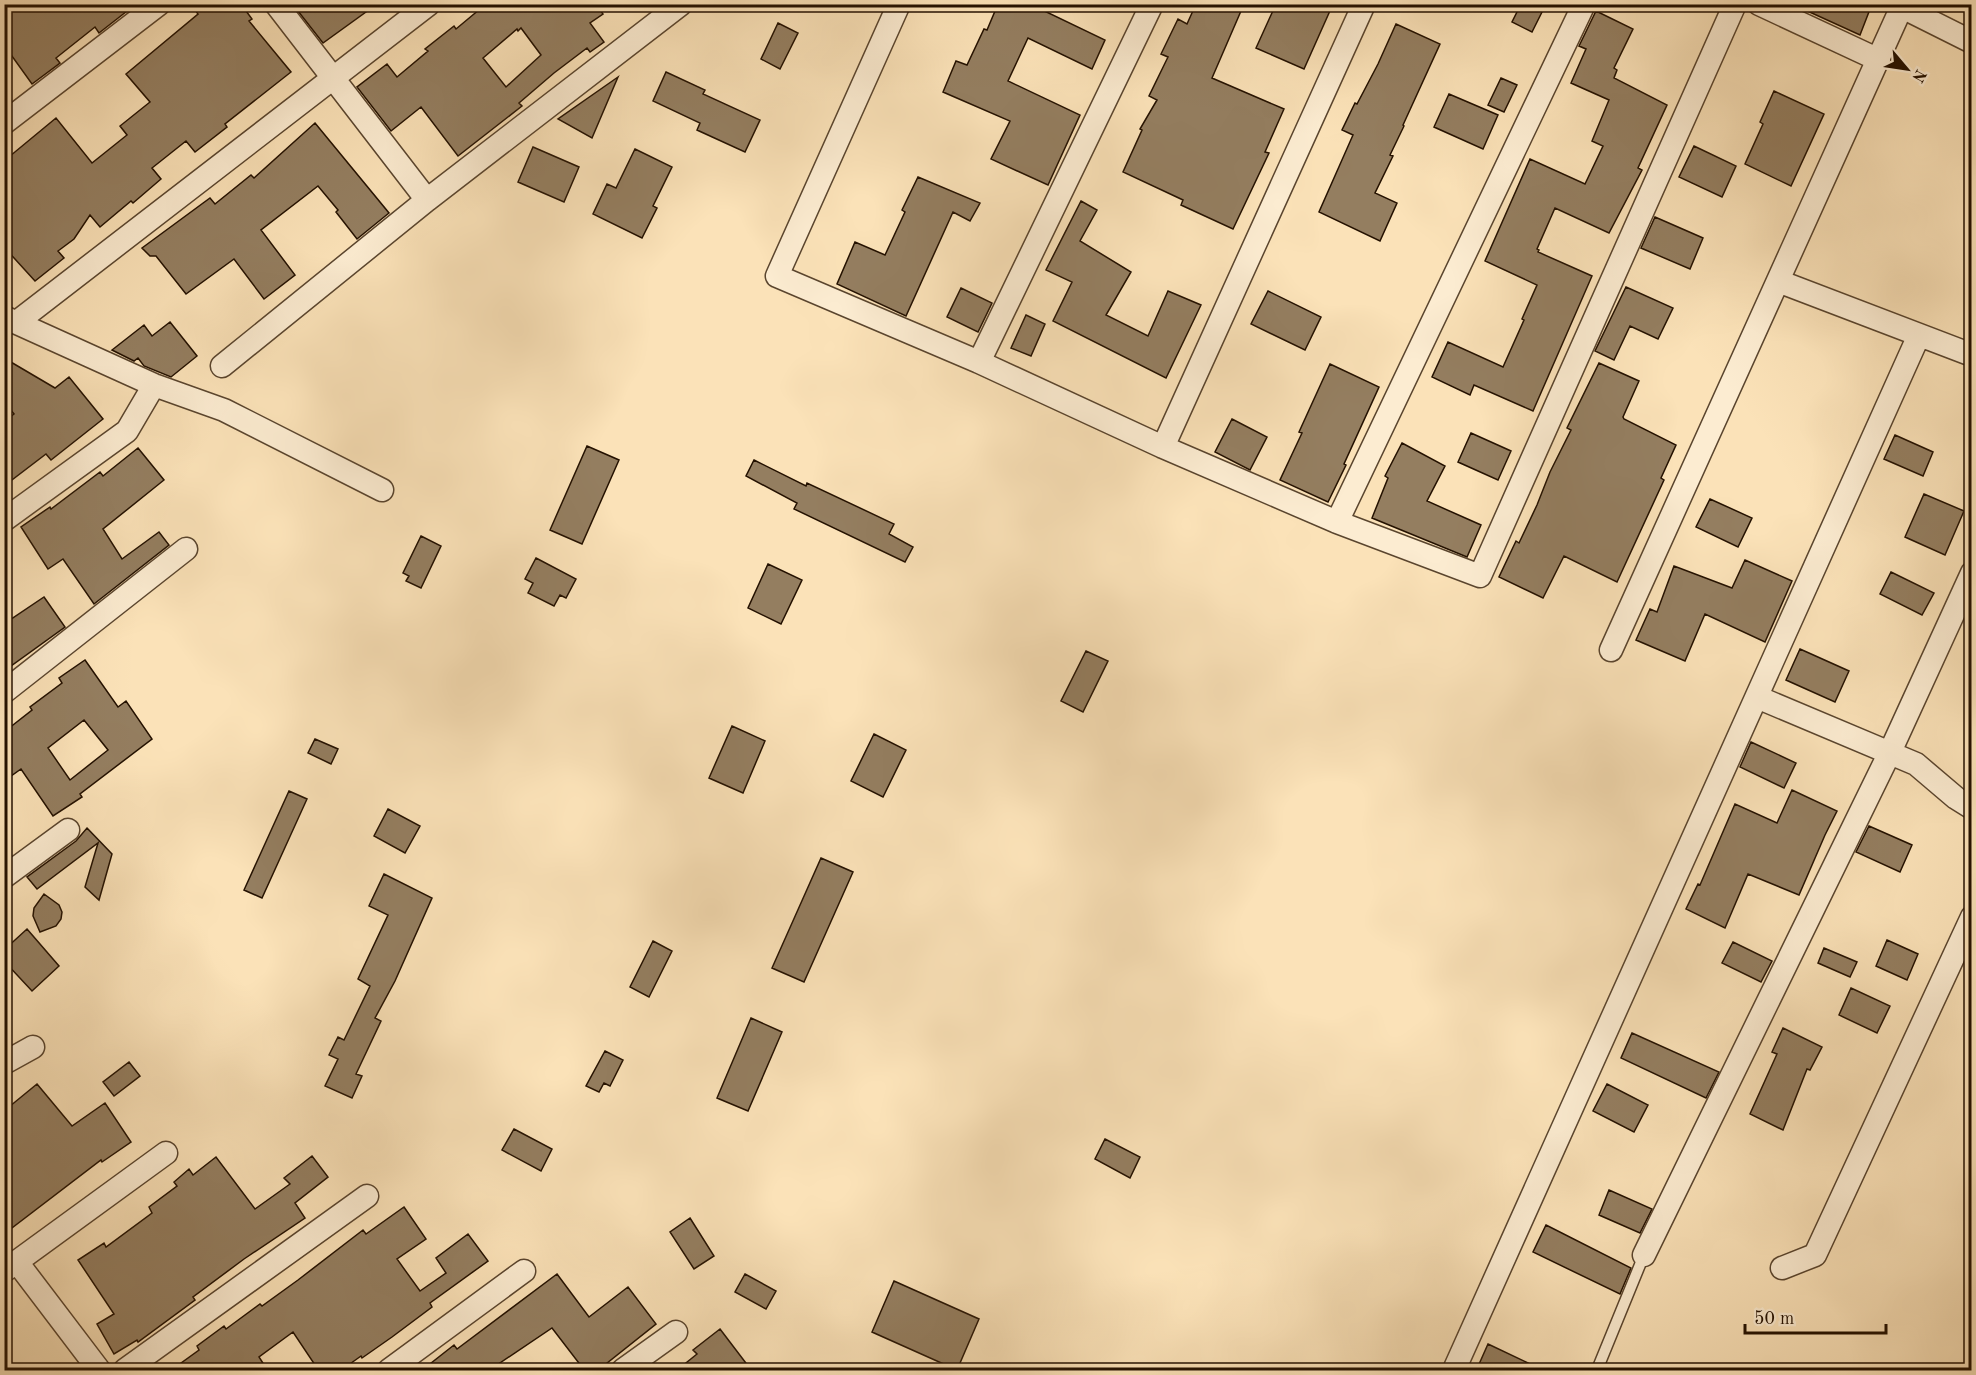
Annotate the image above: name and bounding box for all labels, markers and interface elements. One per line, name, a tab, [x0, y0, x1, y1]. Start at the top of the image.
north arrow	[1877, 39, 1937, 99]
text: N	[1908, 66, 1928, 85]
scale bar	[1745, 1297, 1886, 1335]
text: 50 m	[1754, 1310, 1794, 1328]

